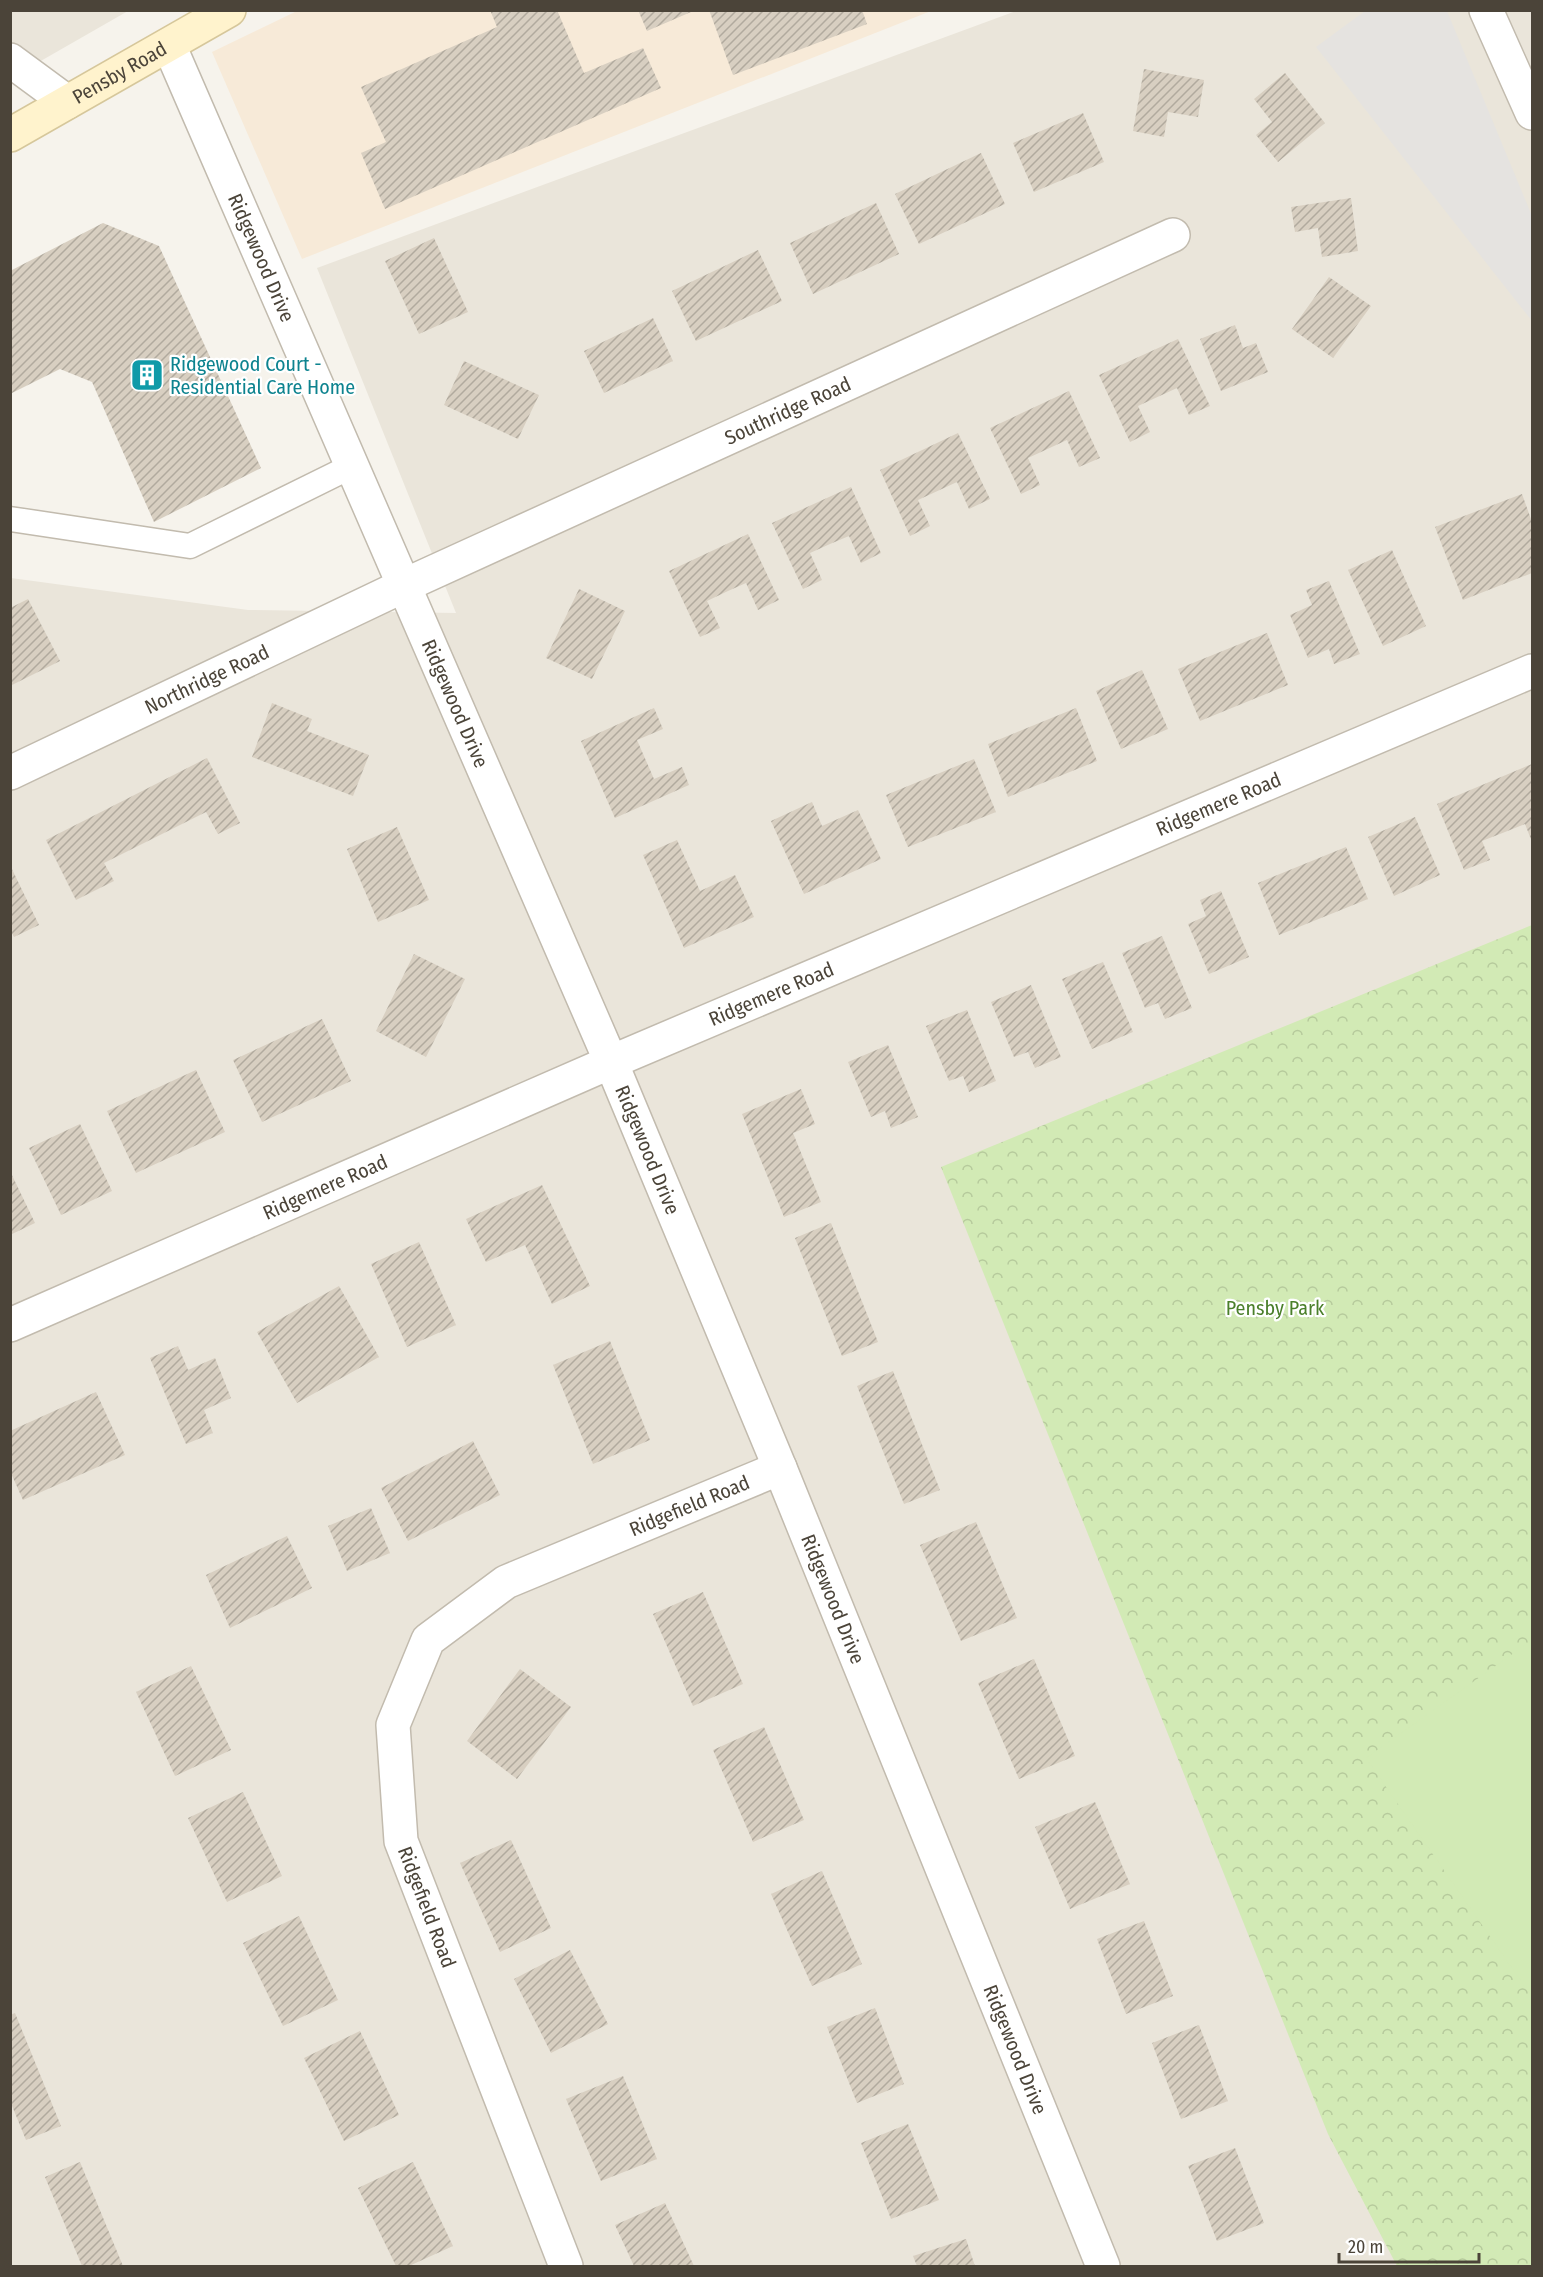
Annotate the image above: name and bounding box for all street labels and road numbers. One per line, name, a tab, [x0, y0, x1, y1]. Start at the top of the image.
street label: Pensby Road	[68, 36, 171, 109]
street label: Ridgewood Drive	[223, 190, 300, 326]
street label: Southridge Road	[721, 372, 855, 450]
street label: Ridgewood Drive	[417, 636, 494, 771]
street label: Northridge Road	[141, 640, 273, 719]
street label: Ridgemere Road	[1152, 767, 1285, 841]
street label: Ridgemere Road	[705, 957, 837, 1031]
street label: Ridgewood Drive	[610, 1082, 685, 1218]
street label: Ridgemere Road	[259, 1149, 391, 1225]
street label: Ridgefield Road	[626, 1470, 753, 1541]
street label: Ridgewood Drive	[796, 1531, 870, 1667]
street label: Ridgefield Road	[393, 1843, 461, 1971]
street label: Ridgewood Drive	[978, 1981, 1052, 2118]

